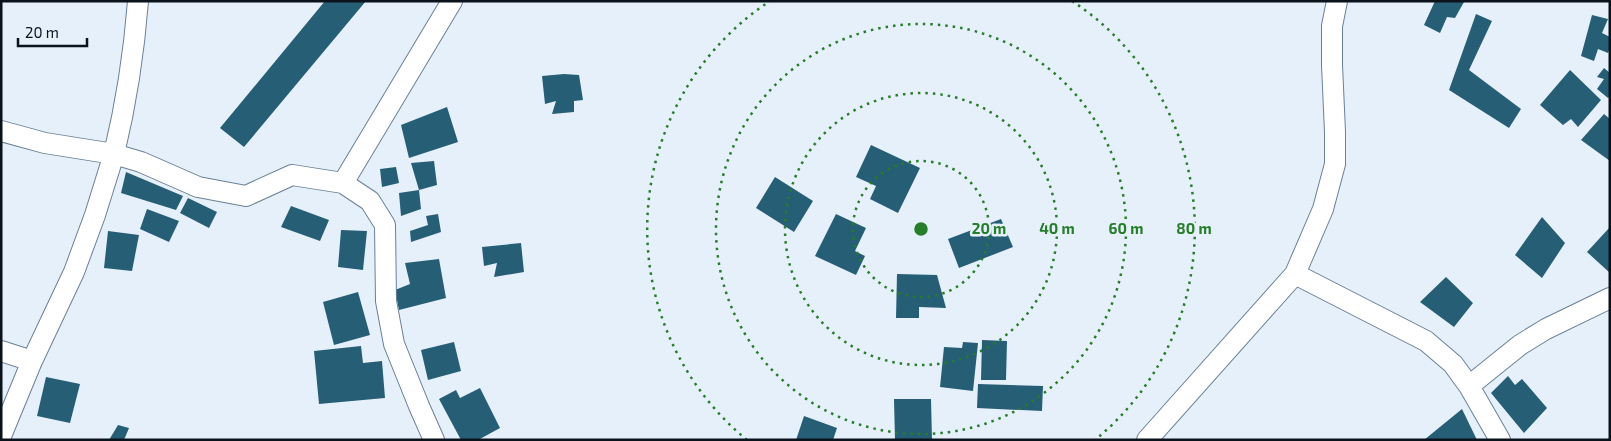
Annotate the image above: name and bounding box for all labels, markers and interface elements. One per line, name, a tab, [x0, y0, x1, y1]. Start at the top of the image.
scale bar	[18, 15, 86, 47]
text: 20 m	[25, 23, 59, 41]
text: 20 m	[972, 219, 1006, 237]
text: 40 m	[1039, 219, 1075, 237]
text: 60 m	[1109, 219, 1143, 237]
text: 80 m	[1176, 219, 1212, 237]
centre of rings	[912, 220, 930, 238]

